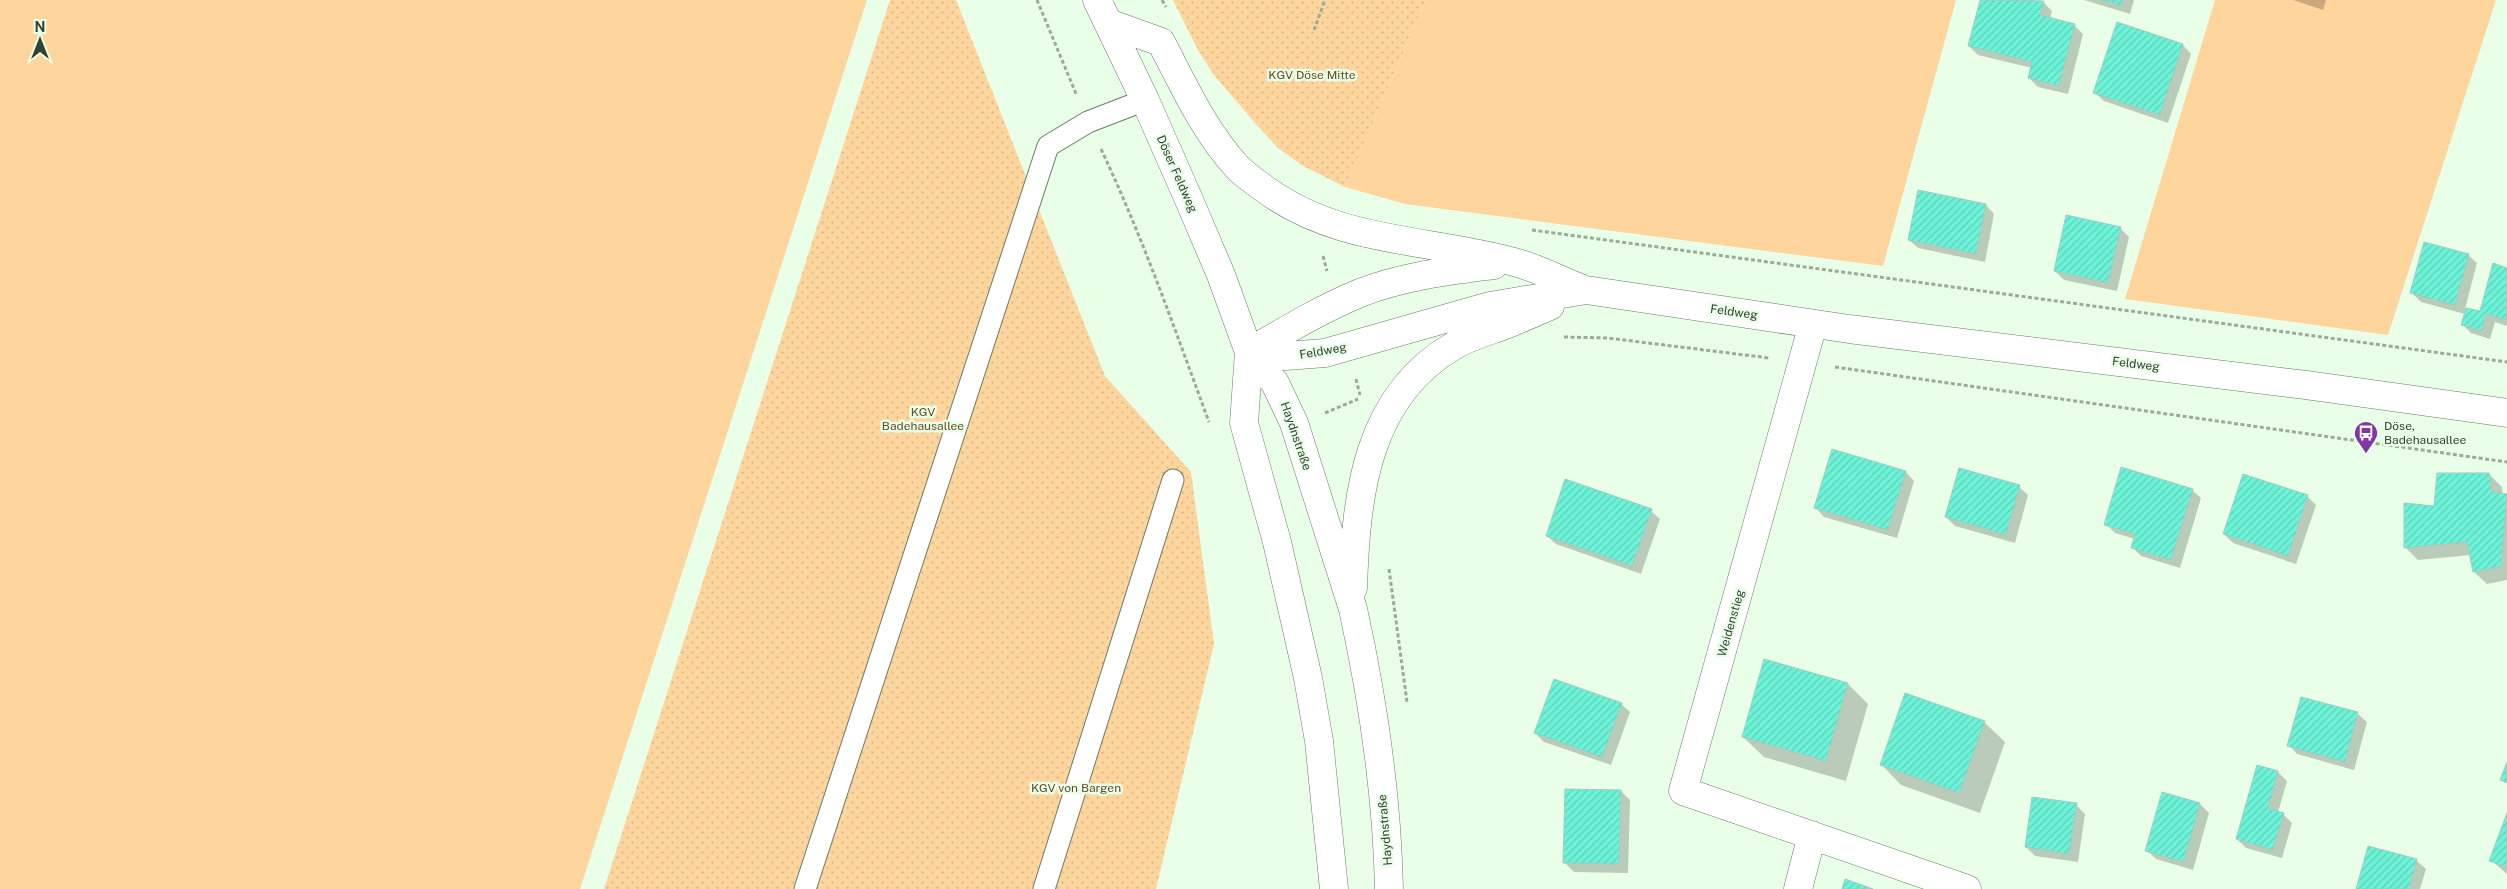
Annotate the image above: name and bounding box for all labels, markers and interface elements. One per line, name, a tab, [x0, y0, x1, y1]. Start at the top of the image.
north arrow	[15, 15, 65, 65]
text: N	[35, 19, 45, 35]
park label: KGV Döse Mitte	[1268, 68, 1356, 82]
street label: Döser Feldweg	[1154, 133, 1200, 215]
street label: Feldweg	[1709, 302, 1759, 322]
street label: Feldweg	[1298, 340, 1348, 362]
street label: Feldweg	[2111, 354, 2161, 374]
street label: Haydnstraße	[1278, 400, 1314, 472]
park label: KGV Badehausallee	[882, 405, 964, 433]
place label: Döse, Badehausallee	[2384, 419, 2466, 447]
bus stop icon: Döse, Badehausallee	[2353, 420, 2379, 454]
street label: Weidenstieg	[1715, 588, 1747, 658]
park label: KGV von Bargen	[1031, 781, 1121, 795]
street label: Haydnstraße	[1375, 794, 1395, 866]

